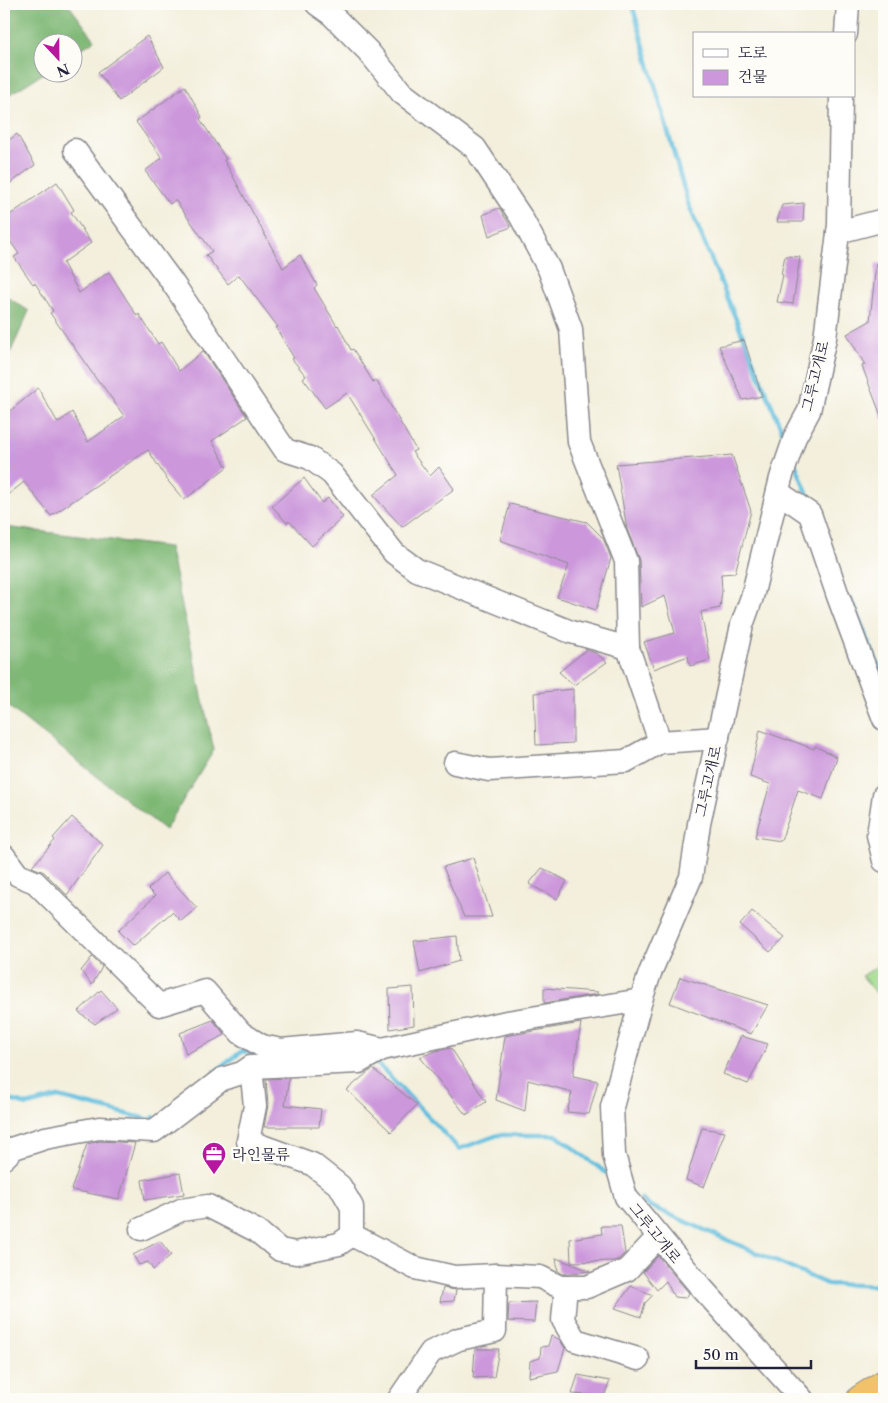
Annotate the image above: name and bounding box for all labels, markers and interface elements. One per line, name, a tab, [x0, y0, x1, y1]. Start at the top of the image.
north arrow	[32, 32, 82, 82]
legend	[693, 32, 856, 98]
text: 도로	[738, 43, 767, 62]
text: N	[54, 59, 72, 81]
text: 건물	[738, 67, 767, 86]
street label: 그루고개로	[797, 338, 833, 413]
street label: 그루고개로	[691, 743, 726, 818]
office icon: 라인물류	[201, 1141, 227, 1175]
place label: 라인물류	[232, 1145, 290, 1164]
street label: 그루고개로	[625, 1199, 686, 1268]
scale bar	[696, 1338, 810, 1370]
text: 50 m	[703, 1345, 739, 1364]

